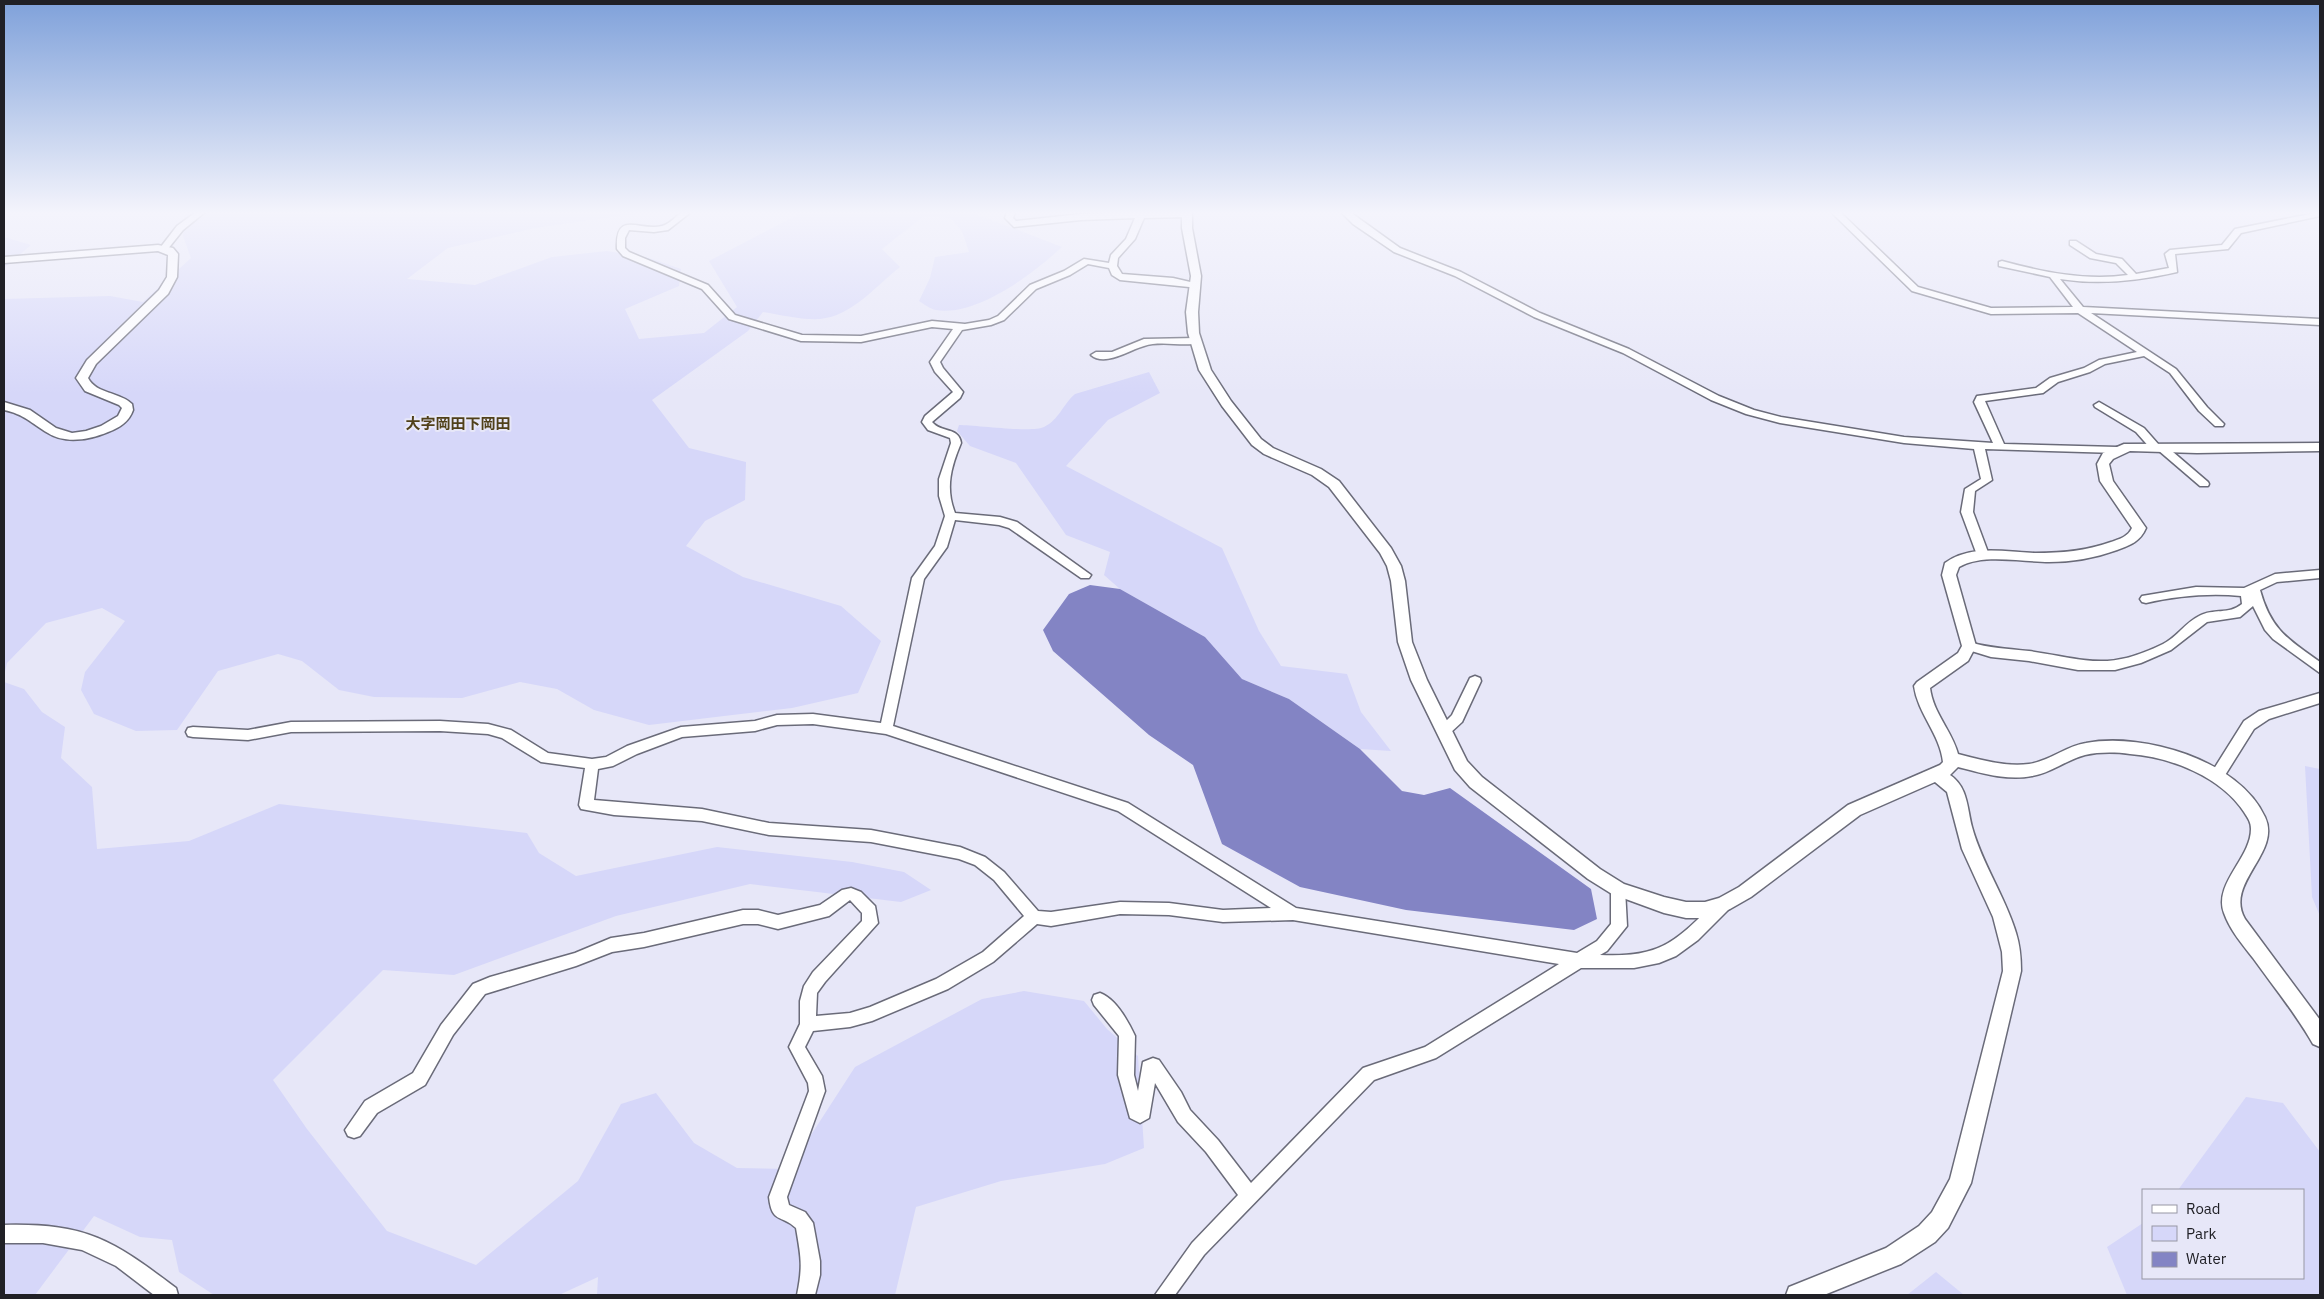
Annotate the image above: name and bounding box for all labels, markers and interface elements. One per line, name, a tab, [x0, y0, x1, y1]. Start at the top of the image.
district label: 大字岡田下岡田	[405, 414, 511, 433]
legend	[2142, 1189, 2304, 1279]
text: Road	[2186, 1199, 2221, 1218]
text: Park	[2186, 1224, 2216, 1243]
text: Water	[2186, 1249, 2227, 1268]

